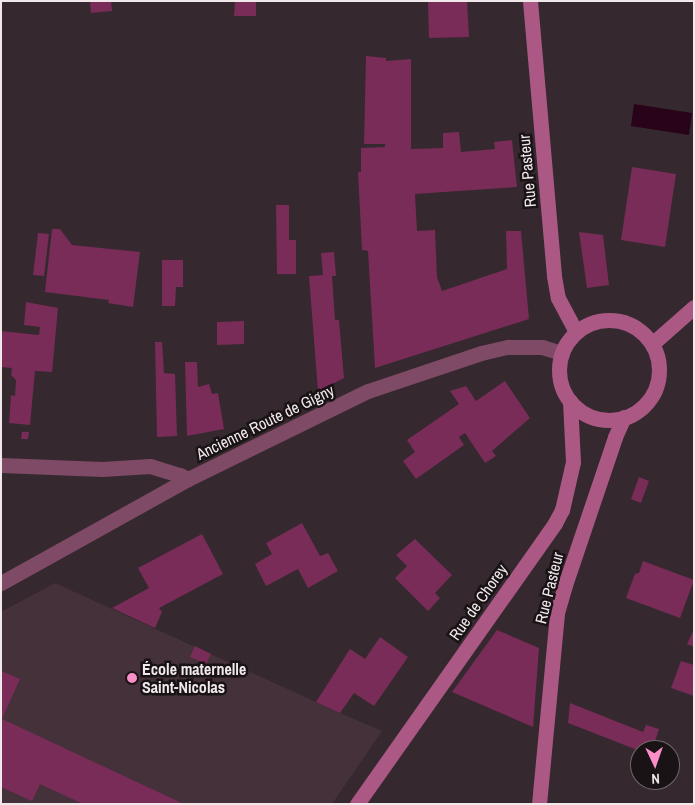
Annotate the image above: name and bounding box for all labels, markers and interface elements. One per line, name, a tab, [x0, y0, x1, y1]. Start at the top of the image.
street label: Rue Pasteur	[514, 134, 540, 208]
street label: Ancienne Route de Gigny	[193, 380, 337, 464]
street label: Rue Pasteur	[531, 550, 567, 626]
street label: Rue de Chorey	[445, 560, 511, 644]
place label: École maternelle Saint-Nicolas	[142, 659, 246, 697]
marker: École maternelle Saint-Nicolas	[126, 672, 138, 684]
north arrow	[630, 740, 680, 790]
text: N	[651, 770, 660, 788]

